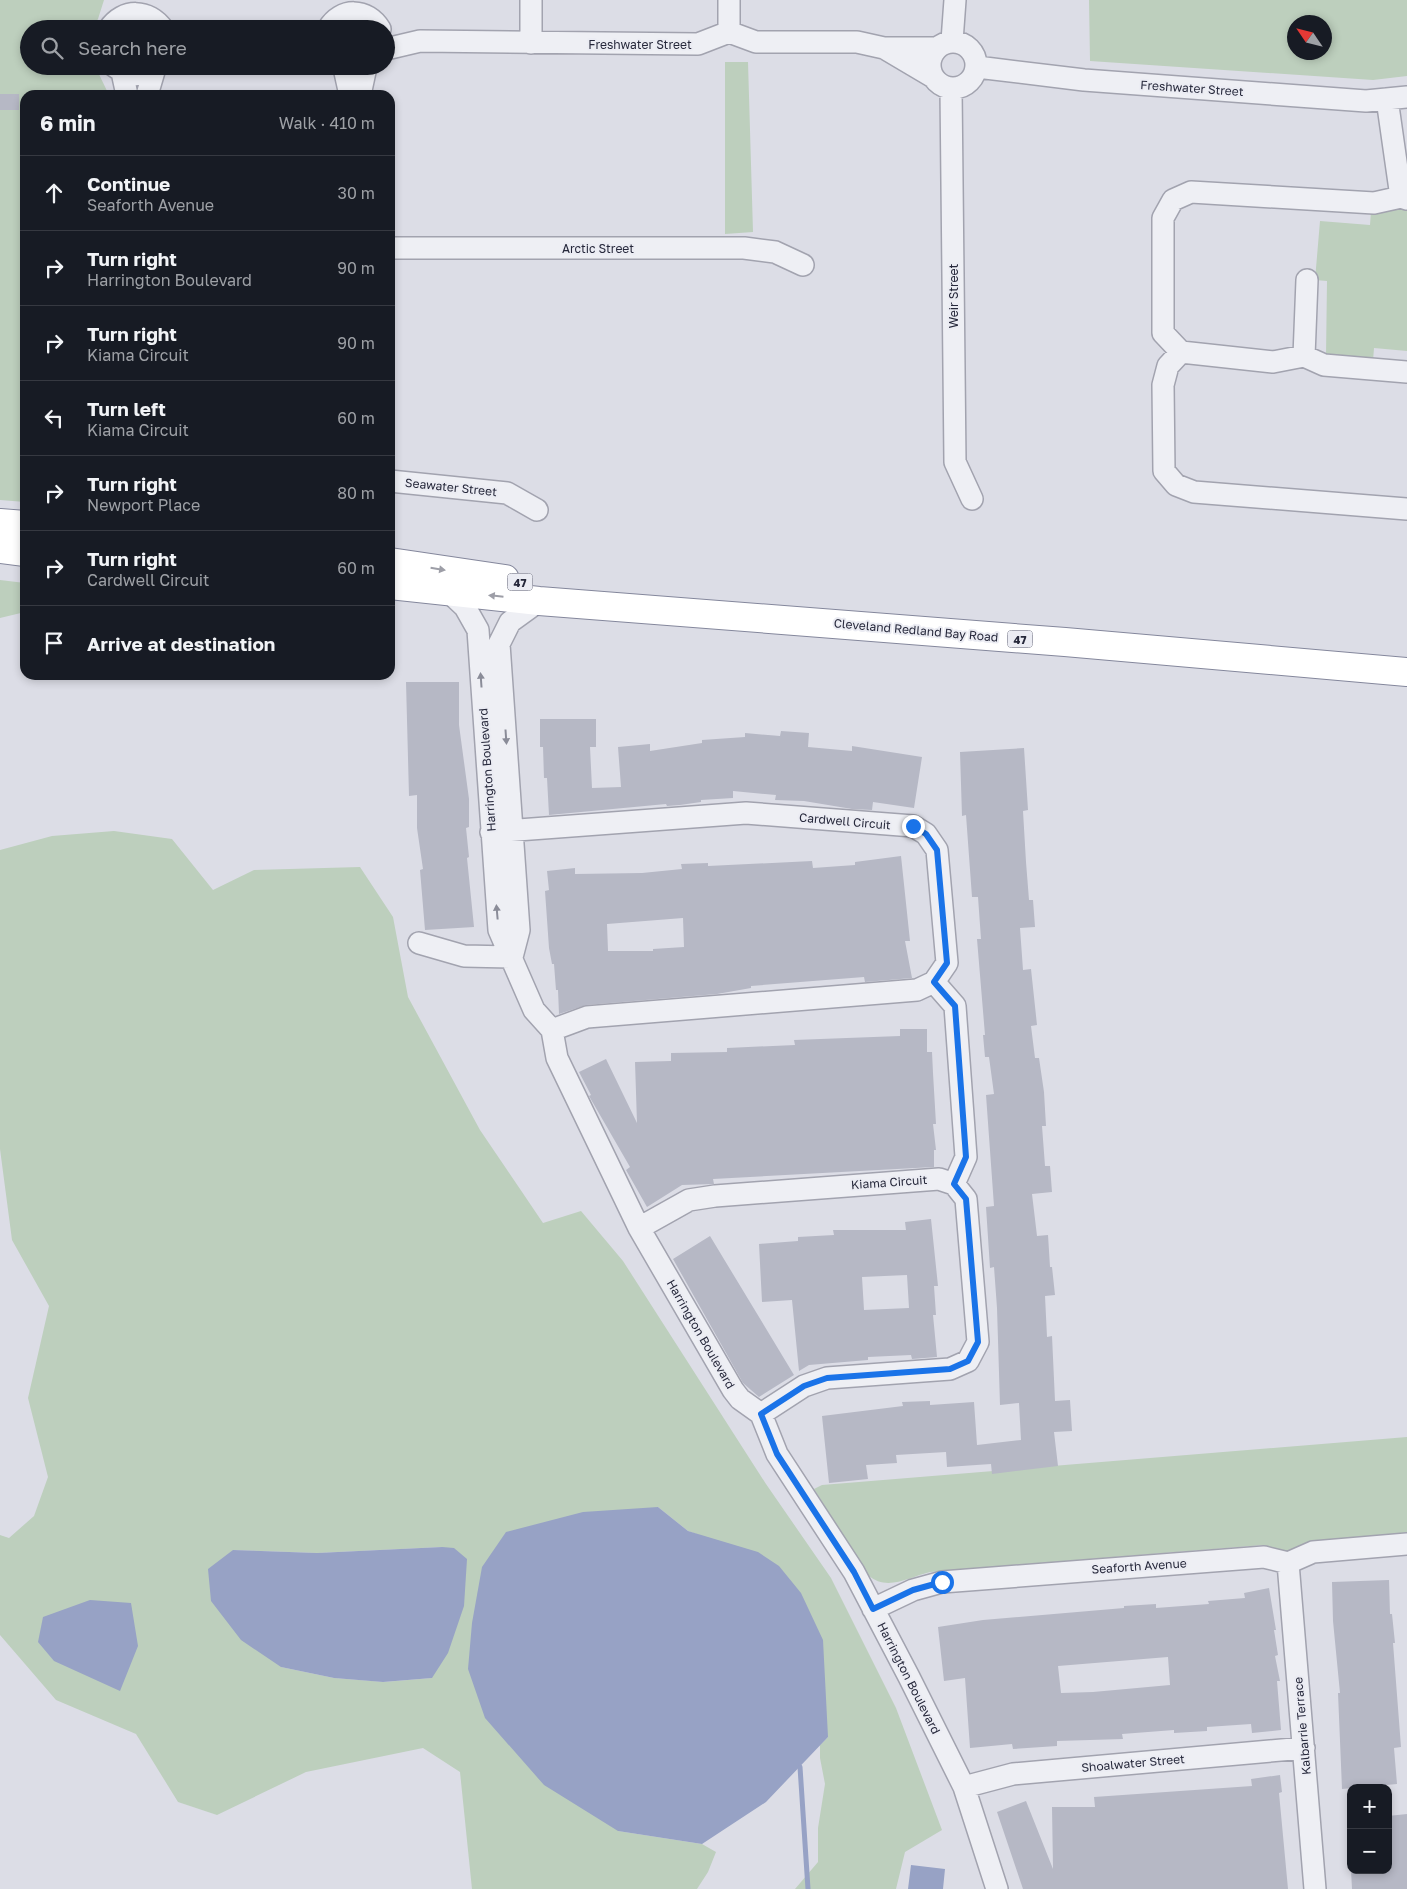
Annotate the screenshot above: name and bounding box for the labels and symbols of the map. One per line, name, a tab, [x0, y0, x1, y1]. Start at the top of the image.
north arrow	[1287, 15, 1332, 60]
street label: Freshwater Street	[588, 37, 692, 52]
street label: Freshwater Street	[1140, 77, 1244, 99]
street label: Arctic Street	[562, 241, 634, 256]
street label: Weir Street	[946, 264, 961, 328]
street label: Seawater Street	[404, 475, 498, 499]
one-way arrow	[431, 566, 447, 574]
road number: 47	[508, 574, 532, 590]
one-way arrow	[487, 592, 503, 600]
street label: Cleveland Redland Bay Road	[833, 615, 999, 645]
road number: 47	[1008, 630, 1032, 648]
one-way arrow	[477, 671, 485, 687]
street label: Harrington Boulevard	[475, 708, 499, 832]
one-way arrow	[502, 729, 510, 745]
street label: Cardwell Circuit	[799, 810, 892, 832]
route end	[902, 815, 925, 838]
one-way arrow	[493, 903, 501, 919]
street label: Kiama Circuit	[850, 1172, 928, 1192]
street label: Harrington Boulevard	[664, 1277, 738, 1391]
street label: Seaforth Avenue	[1091, 1555, 1187, 1577]
route start	[931, 1571, 954, 1594]
street label: Harrington Boulevard	[874, 1620, 944, 1736]
street label: Kalbarrie Terrace	[1290, 1676, 1314, 1776]
street label: Shoalwater Street	[1081, 1751, 1186, 1775]

